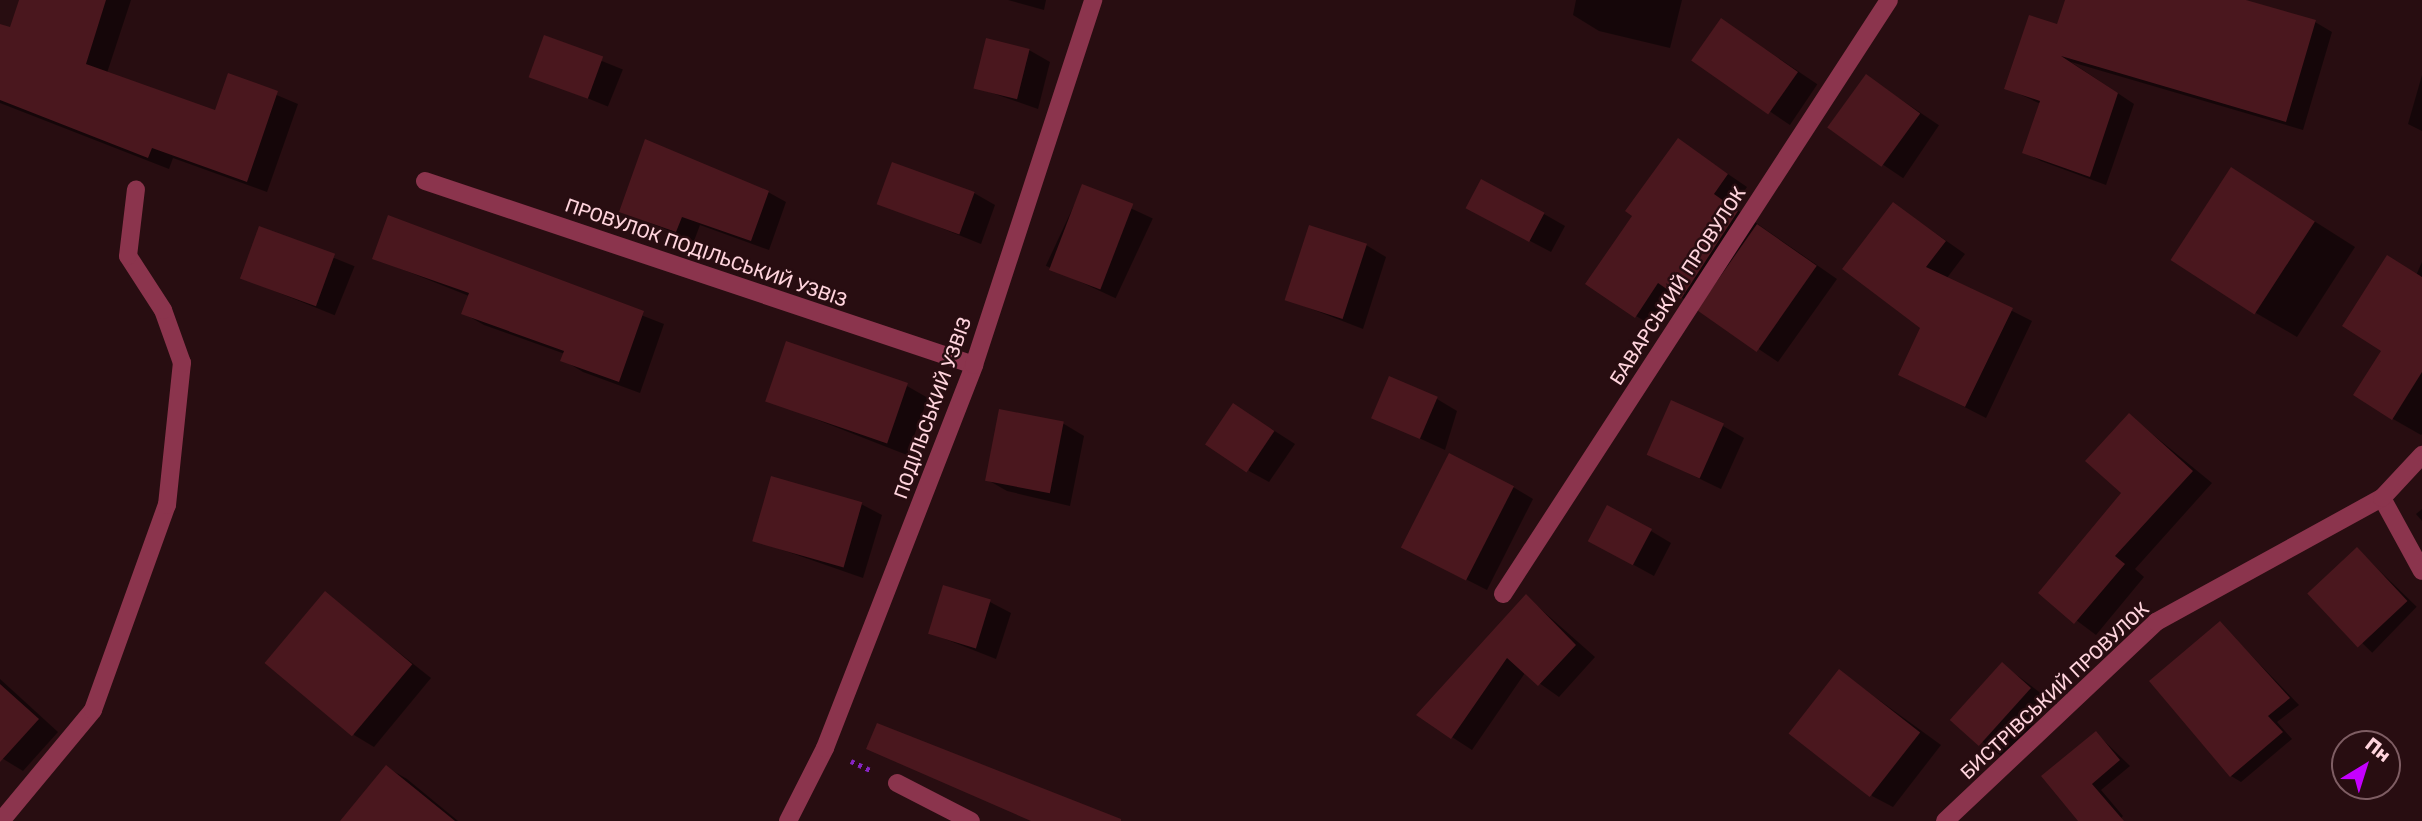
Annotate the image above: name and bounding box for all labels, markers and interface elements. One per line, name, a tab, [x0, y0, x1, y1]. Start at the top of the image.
street label: БАВАРСЬКИЙ ПРОВУЛОК	[1605, 183, 1751, 389]
street label: ПРОВУЛОК ПОДІЛЬСЬКИЙ УЗВІЗ	[562, 194, 850, 312]
street label: ПОДІЛЬСЬКИЙ УЗВІЗ	[890, 314, 976, 502]
street label: БИСТРІВСЬКИЙ ПРОВУЛОК	[1956, 598, 2154, 784]
north arrow	[2331, 730, 2401, 800]
text: Пн	[2361, 732, 2395, 767]

